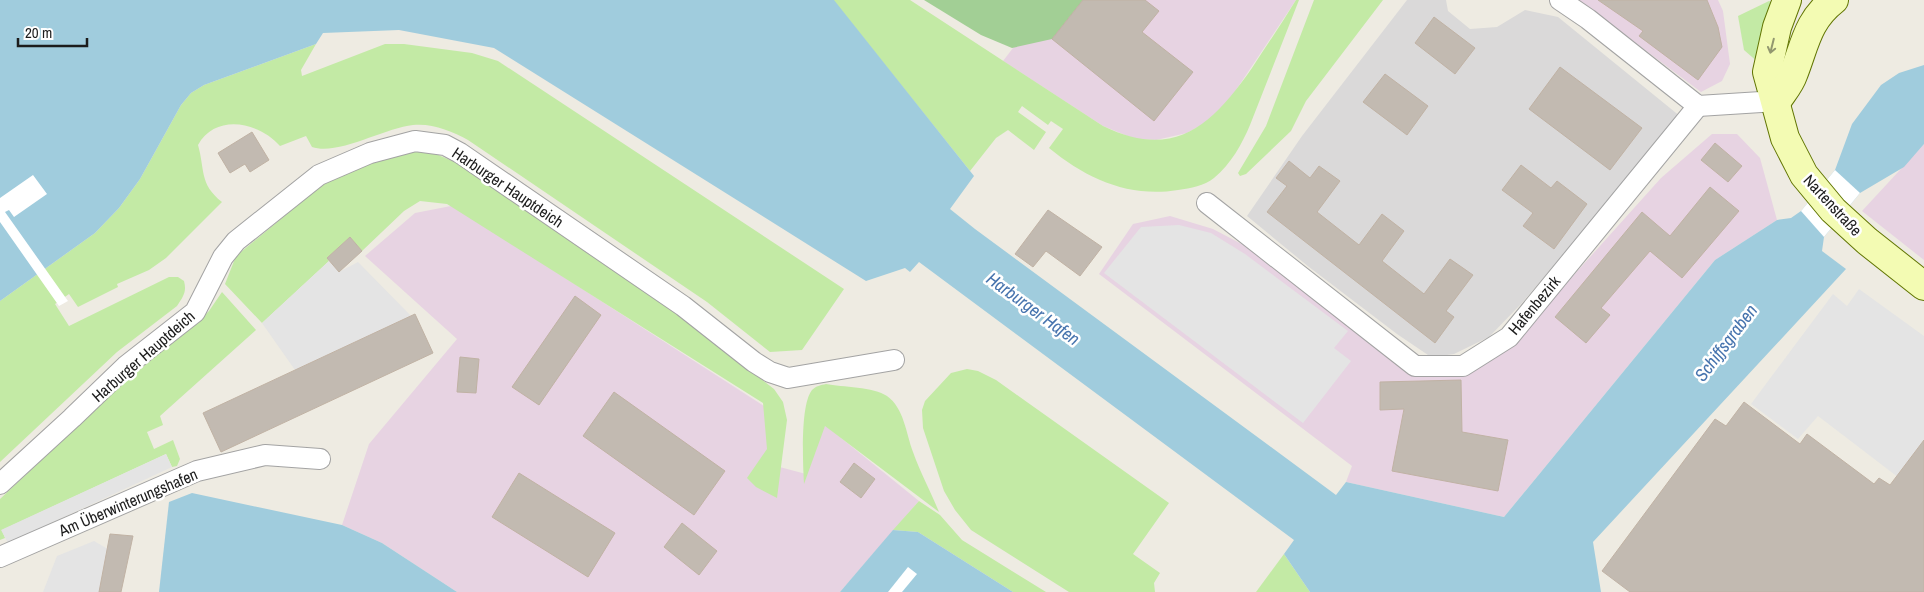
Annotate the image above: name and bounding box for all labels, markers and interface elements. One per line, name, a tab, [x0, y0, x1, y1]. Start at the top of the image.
scale bar	[18, 15, 86, 47]
text: 20 m	[25, 22, 52, 43]
one-way arrow	[1767, 38, 1776, 54]
street label: Harburger Hauptdeich	[448, 142, 568, 232]
street label: Nartenstraße	[1799, 170, 1867, 240]
water label: Harburger Hafen	[981, 266, 1085, 351]
street label: Hafenbezirk	[1503, 271, 1565, 339]
water label: Schiffsgraben	[1688, 299, 1763, 386]
street label: Harburger Hauptdeich	[87, 305, 199, 407]
street label: Am Überwinterungshafen	[54, 463, 201, 542]

